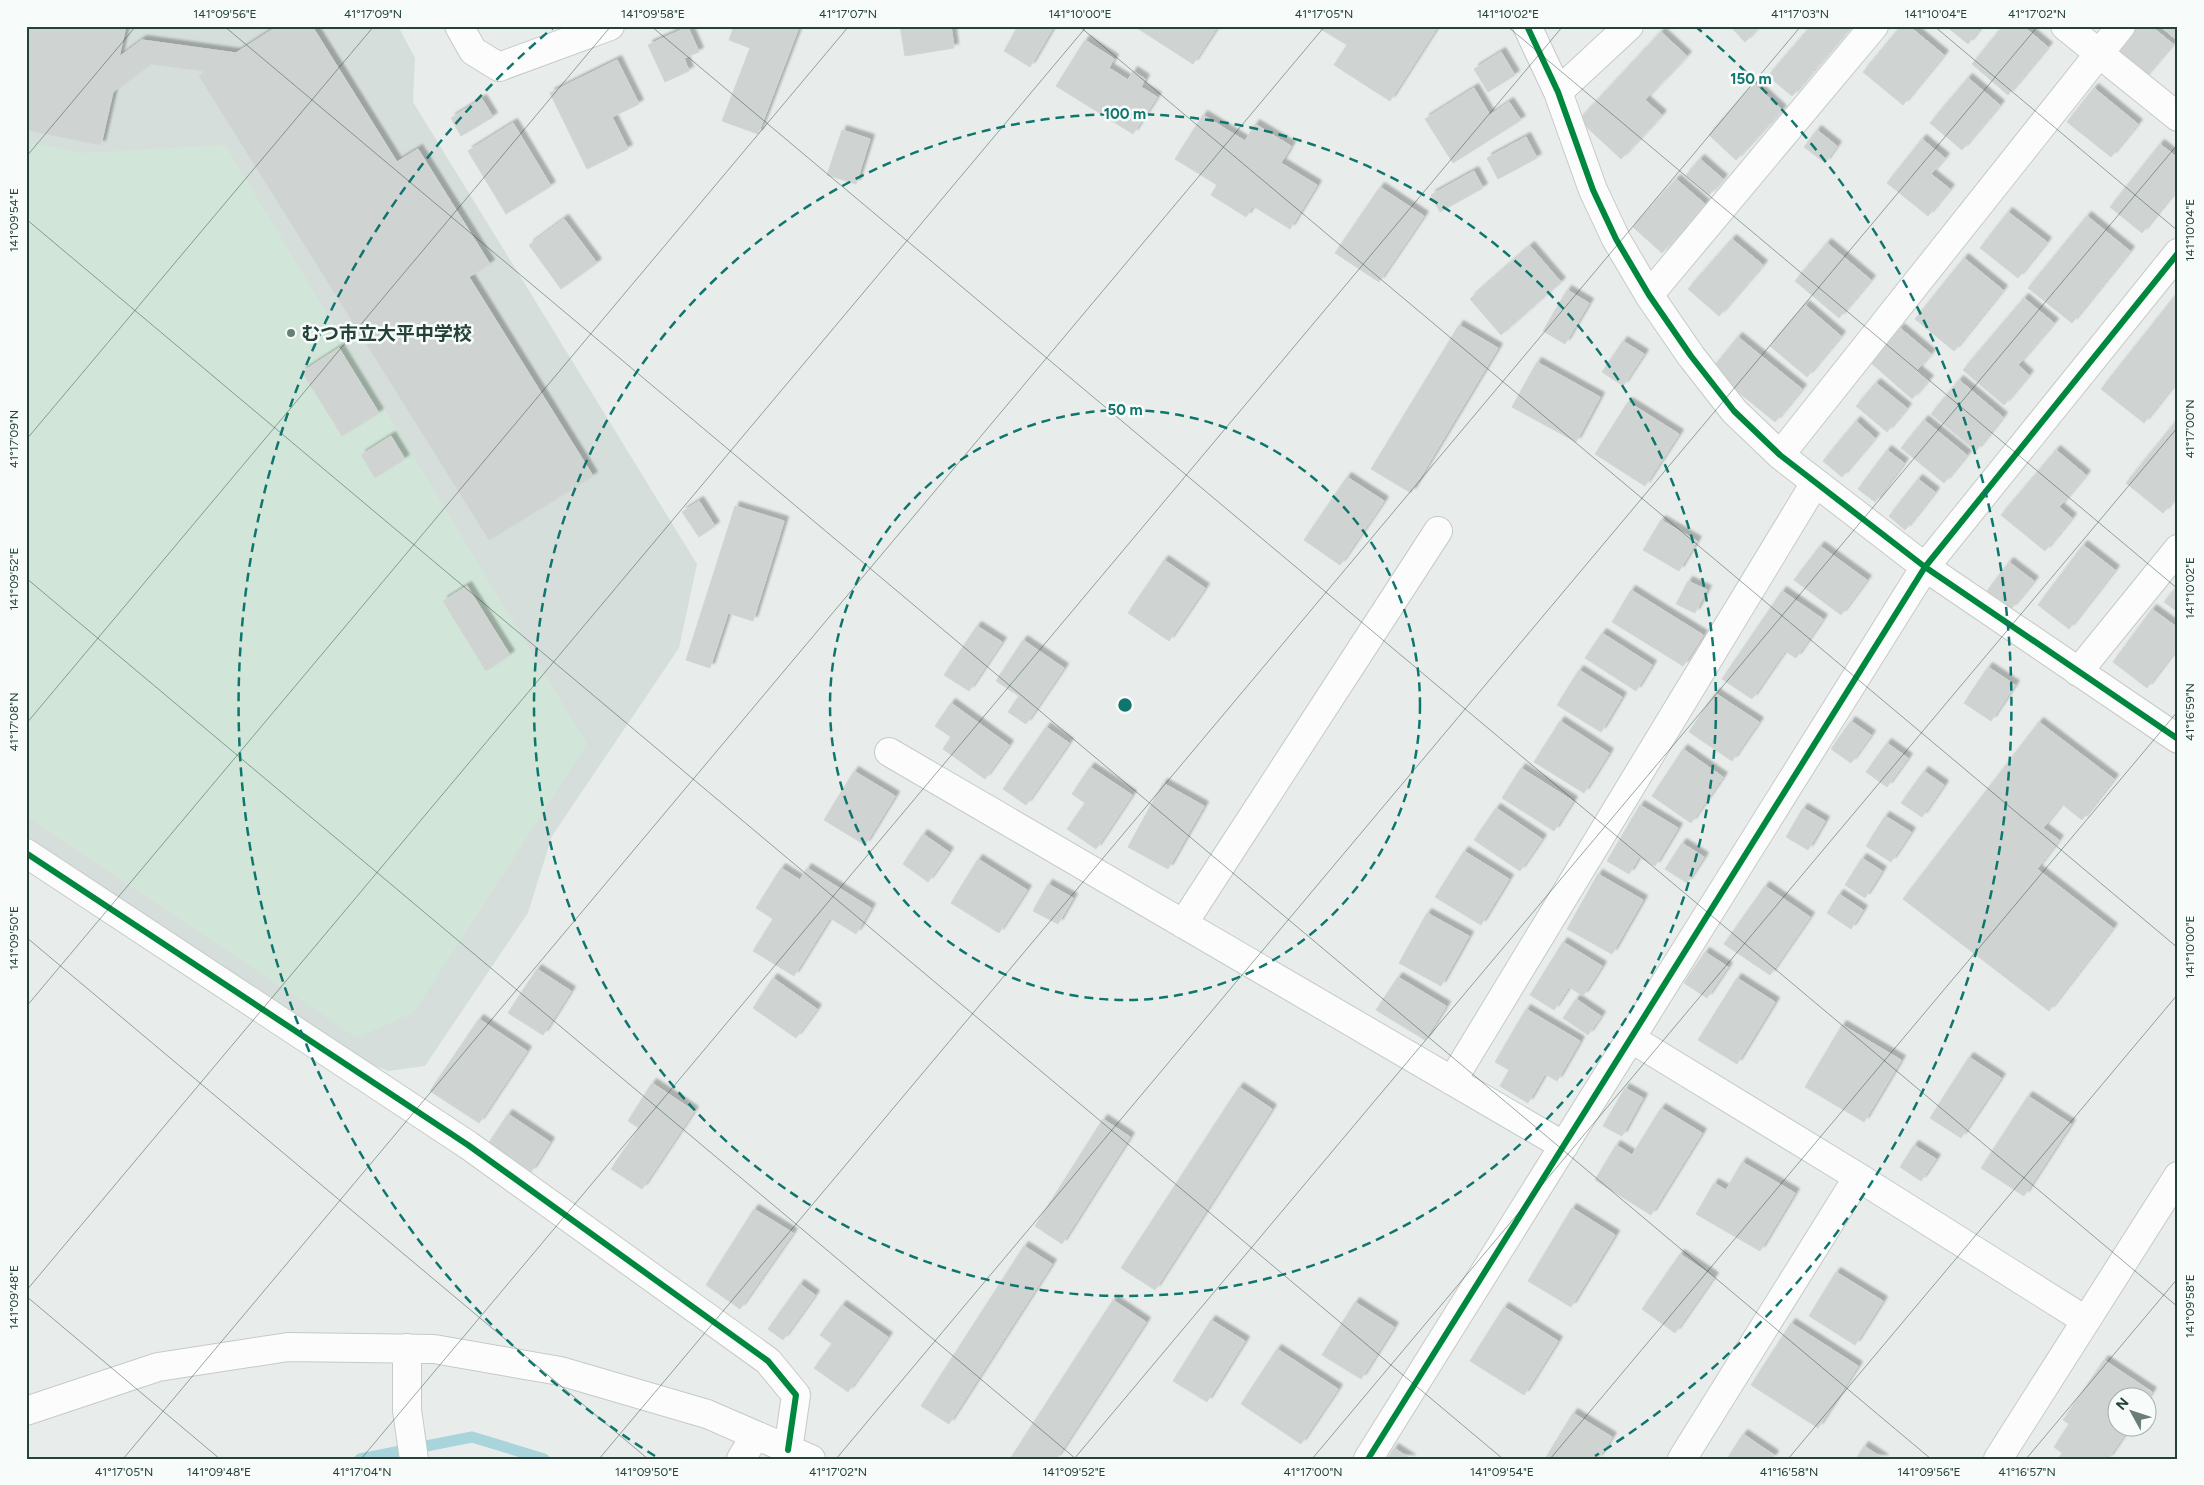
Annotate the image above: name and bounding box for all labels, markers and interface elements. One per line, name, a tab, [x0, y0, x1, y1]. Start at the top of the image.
text: 141°09'56"E	[193, 7, 257, 21]
text: 41°17'09"N	[344, 7, 402, 21]
text: 141°09'58"E	[621, 7, 685, 21]
text: 41°17'07"N	[819, 7, 877, 21]
text: 141°10'00"E	[1048, 7, 1112, 21]
text: 41°17'05"N	[1295, 7, 1353, 21]
text: 141°10'02"E	[1477, 7, 1539, 21]
text: 41°17'03"N	[1771, 7, 1829, 21]
text: 141°10'04"E	[1905, 7, 1967, 21]
text: 41°17'02"N	[2008, 7, 2066, 21]
text: 150 m	[1730, 70, 1772, 88]
text: 100 m	[1104, 105, 1146, 123]
text: 141°09'54"E	[7, 188, 21, 252]
text: 141°10'04"E	[2183, 199, 2197, 261]
place label: むつ市立大平中学校	[301, 322, 472, 345]
marker: むつ市立大平中学校	[285, 327, 297, 339]
text: 41°17'00"N	[2183, 399, 2197, 459]
text: 50 m	[1107, 401, 1143, 419]
text: 41°17'09"N	[7, 410, 21, 468]
text: 141°09'52"E	[7, 547, 21, 611]
text: 141°10'02"E	[2183, 557, 2197, 619]
text: 41°16'59"N	[2183, 683, 2197, 741]
text: 41°17'08"N	[7, 693, 21, 751]
centre of rings	[1116, 696, 1134, 714]
text: 141°09'50"E	[7, 906, 21, 970]
text: 141°10'00"E	[2183, 915, 2197, 979]
text: 141°09'48"E	[7, 1265, 21, 1329]
text: 141°09'58"E	[2183, 1274, 2197, 1338]
north arrow	[2106, 1388, 2156, 1438]
text: N	[2112, 1394, 2132, 1414]
text: 41°17'05"N	[95, 1465, 153, 1479]
text: 141°09'48"E	[187, 1465, 251, 1479]
text: 41°17'04"N	[333, 1465, 391, 1479]
text: 141°09'50"E	[615, 1465, 679, 1479]
text: 41°17'02"N	[809, 1465, 867, 1479]
text: 141°09'52"E	[1042, 1465, 1106, 1479]
text: 41°17'00"N	[1283, 1465, 1343, 1479]
text: 141°09'54"E	[1470, 1465, 1534, 1479]
text: 41°16'58"N	[1760, 1465, 1818, 1479]
text: 141°09'56"E	[1897, 1465, 1961, 1479]
text: 41°16'57"N	[1998, 1465, 2056, 1479]

